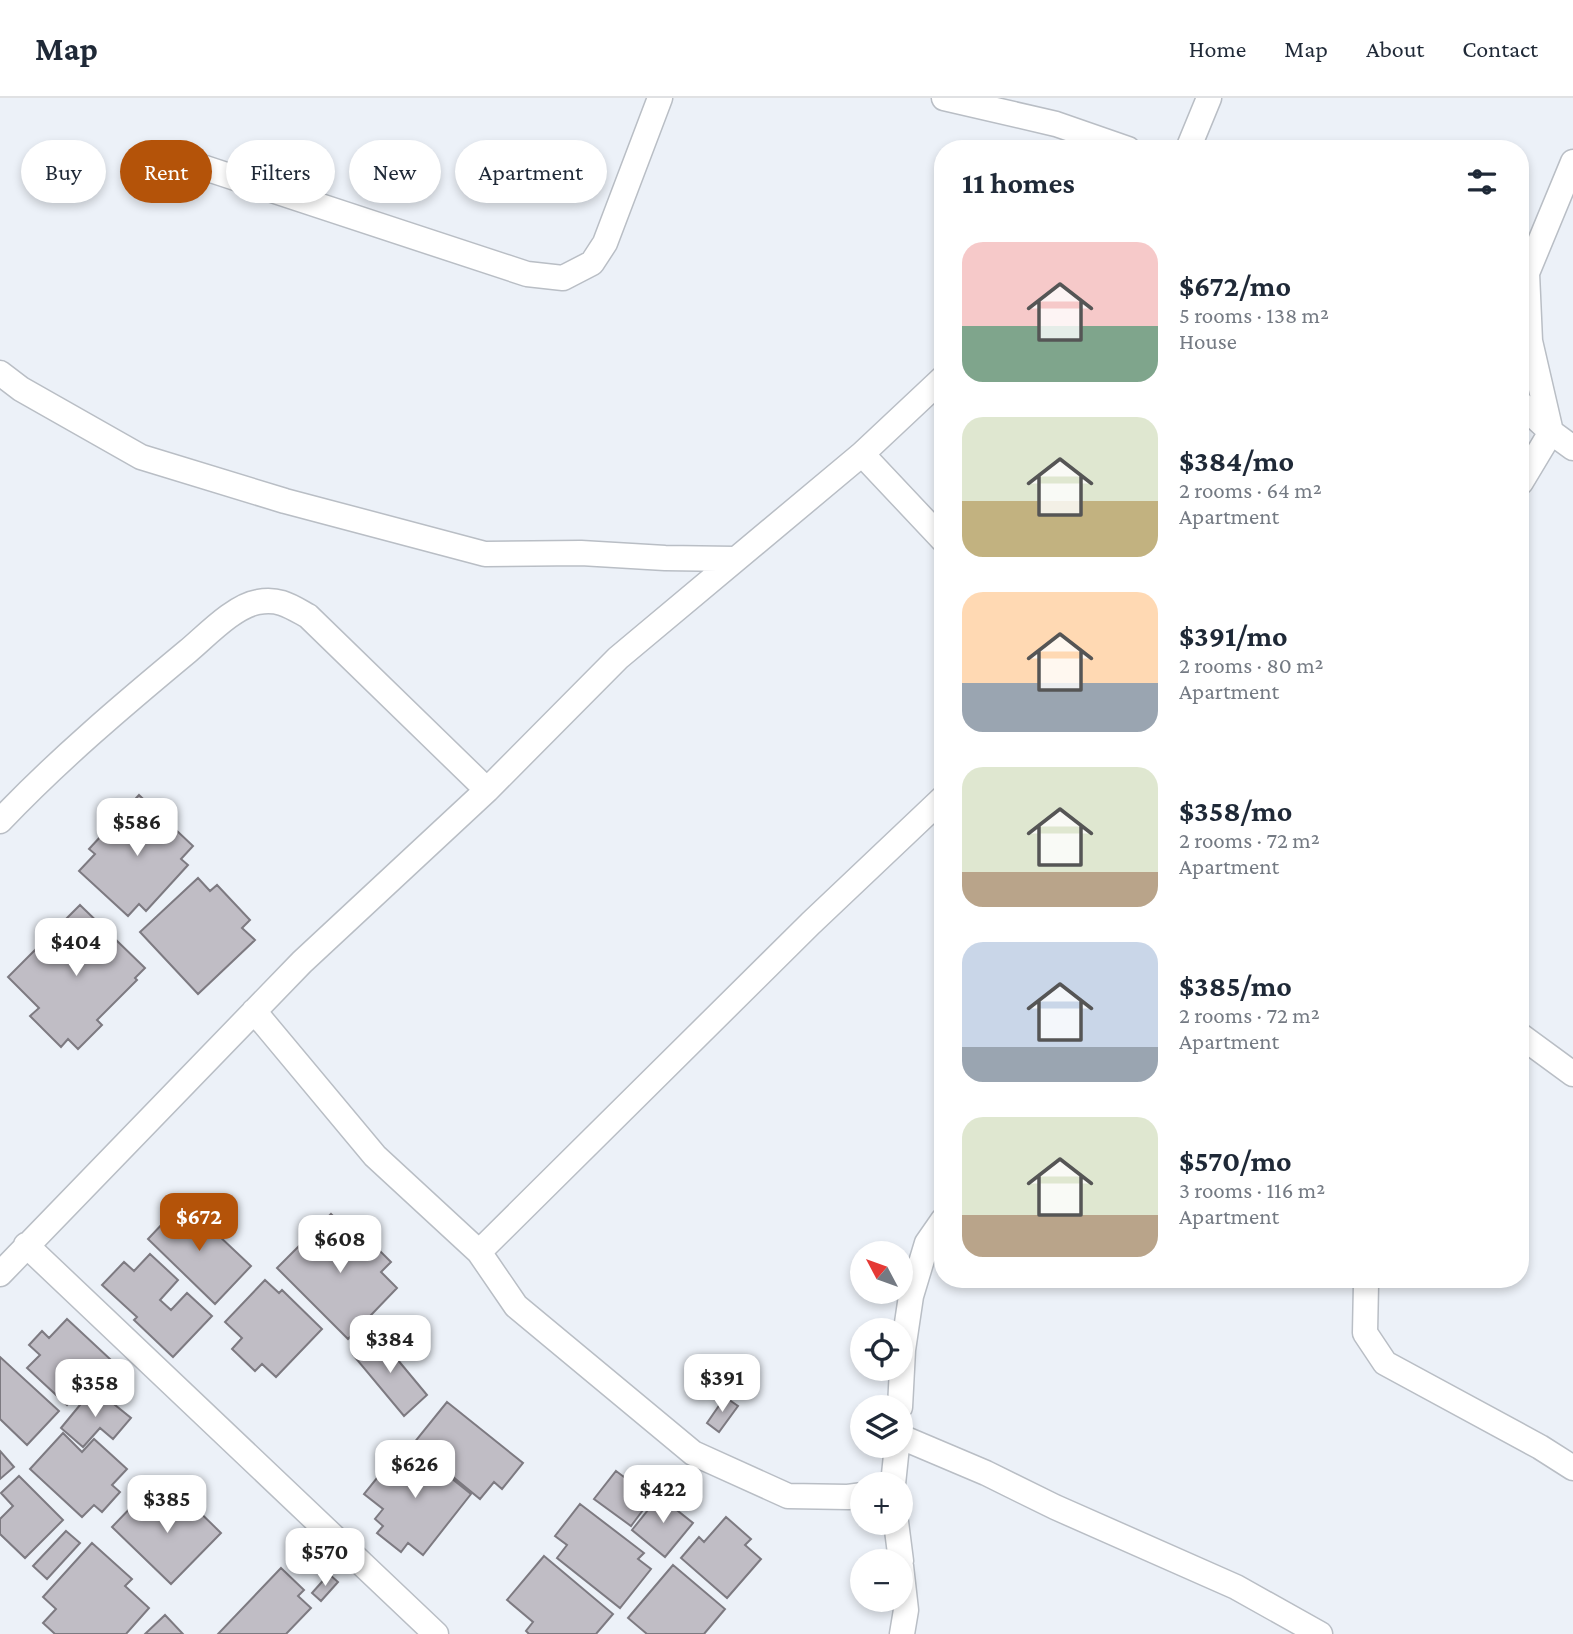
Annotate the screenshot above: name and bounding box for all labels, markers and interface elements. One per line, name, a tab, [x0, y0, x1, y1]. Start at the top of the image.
text: Map	[35, 30, 98, 67]
text: Home	[1189, 35, 1246, 62]
text: Map	[1284, 35, 1328, 62]
text: About	[1366, 35, 1424, 62]
text: Contact	[1462, 35, 1538, 62]
chip: Buy	[21, 140, 106, 203]
chip: Rent	[120, 140, 212, 203]
chip: Filters	[226, 140, 335, 203]
chip: New	[349, 140, 441, 203]
chip: Apartment	[455, 140, 607, 203]
icon: filters	[1463, 163, 1501, 201]
text: 11 homes	[962, 166, 1075, 199]
text: $672/mo	[1179, 269, 1291, 302]
icon: home	[1018, 270, 1102, 354]
text: 5 rooms · 138 m²	[1179, 302, 1329, 328]
text: House	[1179, 328, 1237, 354]
text: $384/mo	[1179, 444, 1294, 477]
icon: home	[1018, 445, 1102, 529]
text: 2 rooms · 64 m²	[1179, 477, 1322, 503]
text: Apartment	[1179, 503, 1279, 529]
text: $391/mo	[1179, 619, 1288, 652]
icon: home	[1018, 620, 1102, 704]
text: 2 rooms · 80 m²	[1179, 652, 1324, 678]
text: Apartment	[1179, 678, 1279, 704]
text: $358/mo	[1179, 794, 1292, 827]
icon: home	[1018, 795, 1102, 879]
pin: $586	[96, 798, 178, 858]
text: $586	[113, 808, 161, 834]
text: 2 rooms · 72 m²	[1179, 827, 1320, 853]
text: Apartment	[1179, 853, 1279, 879]
pin: $404	[35, 918, 117, 978]
text: $404	[51, 928, 101, 954]
text: $385/mo	[1179, 969, 1292, 1002]
icon: home	[1018, 970, 1102, 1054]
text: 2 rooms · 72 m²	[1179, 1002, 1320, 1028]
text: Apartment	[1179, 1028, 1279, 1054]
text: $570/mo	[1179, 1144, 1292, 1177]
icon: home	[1018, 1145, 1102, 1229]
text: 3 rooms · 116 m²	[1179, 1177, 1325, 1203]
pin: $672	[158, 1194, 240, 1253]
text: $672	[176, 1203, 222, 1229]
text: Apartment	[1179, 1203, 1279, 1229]
pin: $608	[299, 1216, 381, 1275]
text: $608	[314, 1225, 366, 1251]
north arrow	[850, 1241, 914, 1304]
map controls	[850, 1241, 913, 1612]
pin: $384	[349, 1316, 431, 1375]
button: locate	[850, 1318, 913, 1381]
text: $384	[366, 1325, 414, 1351]
pin: $391	[681, 1354, 763, 1414]
pin: $358	[54, 1360, 136, 1419]
text: $391	[700, 1364, 744, 1390]
text: $358	[71, 1369, 119, 1395]
button: layers	[850, 1395, 913, 1458]
pin: $626	[374, 1440, 456, 1500]
text: $626	[391, 1450, 439, 1476]
pin: $422	[622, 1466, 704, 1525]
button: +	[850, 1472, 913, 1535]
text: $422	[640, 1475, 686, 1501]
pin: $385	[126, 1476, 208, 1535]
text: $385	[143, 1485, 191, 1511]
pin: $570	[284, 1528, 366, 1588]
text: $570	[302, 1538, 348, 1564]
button: −	[850, 1549, 913, 1612]

